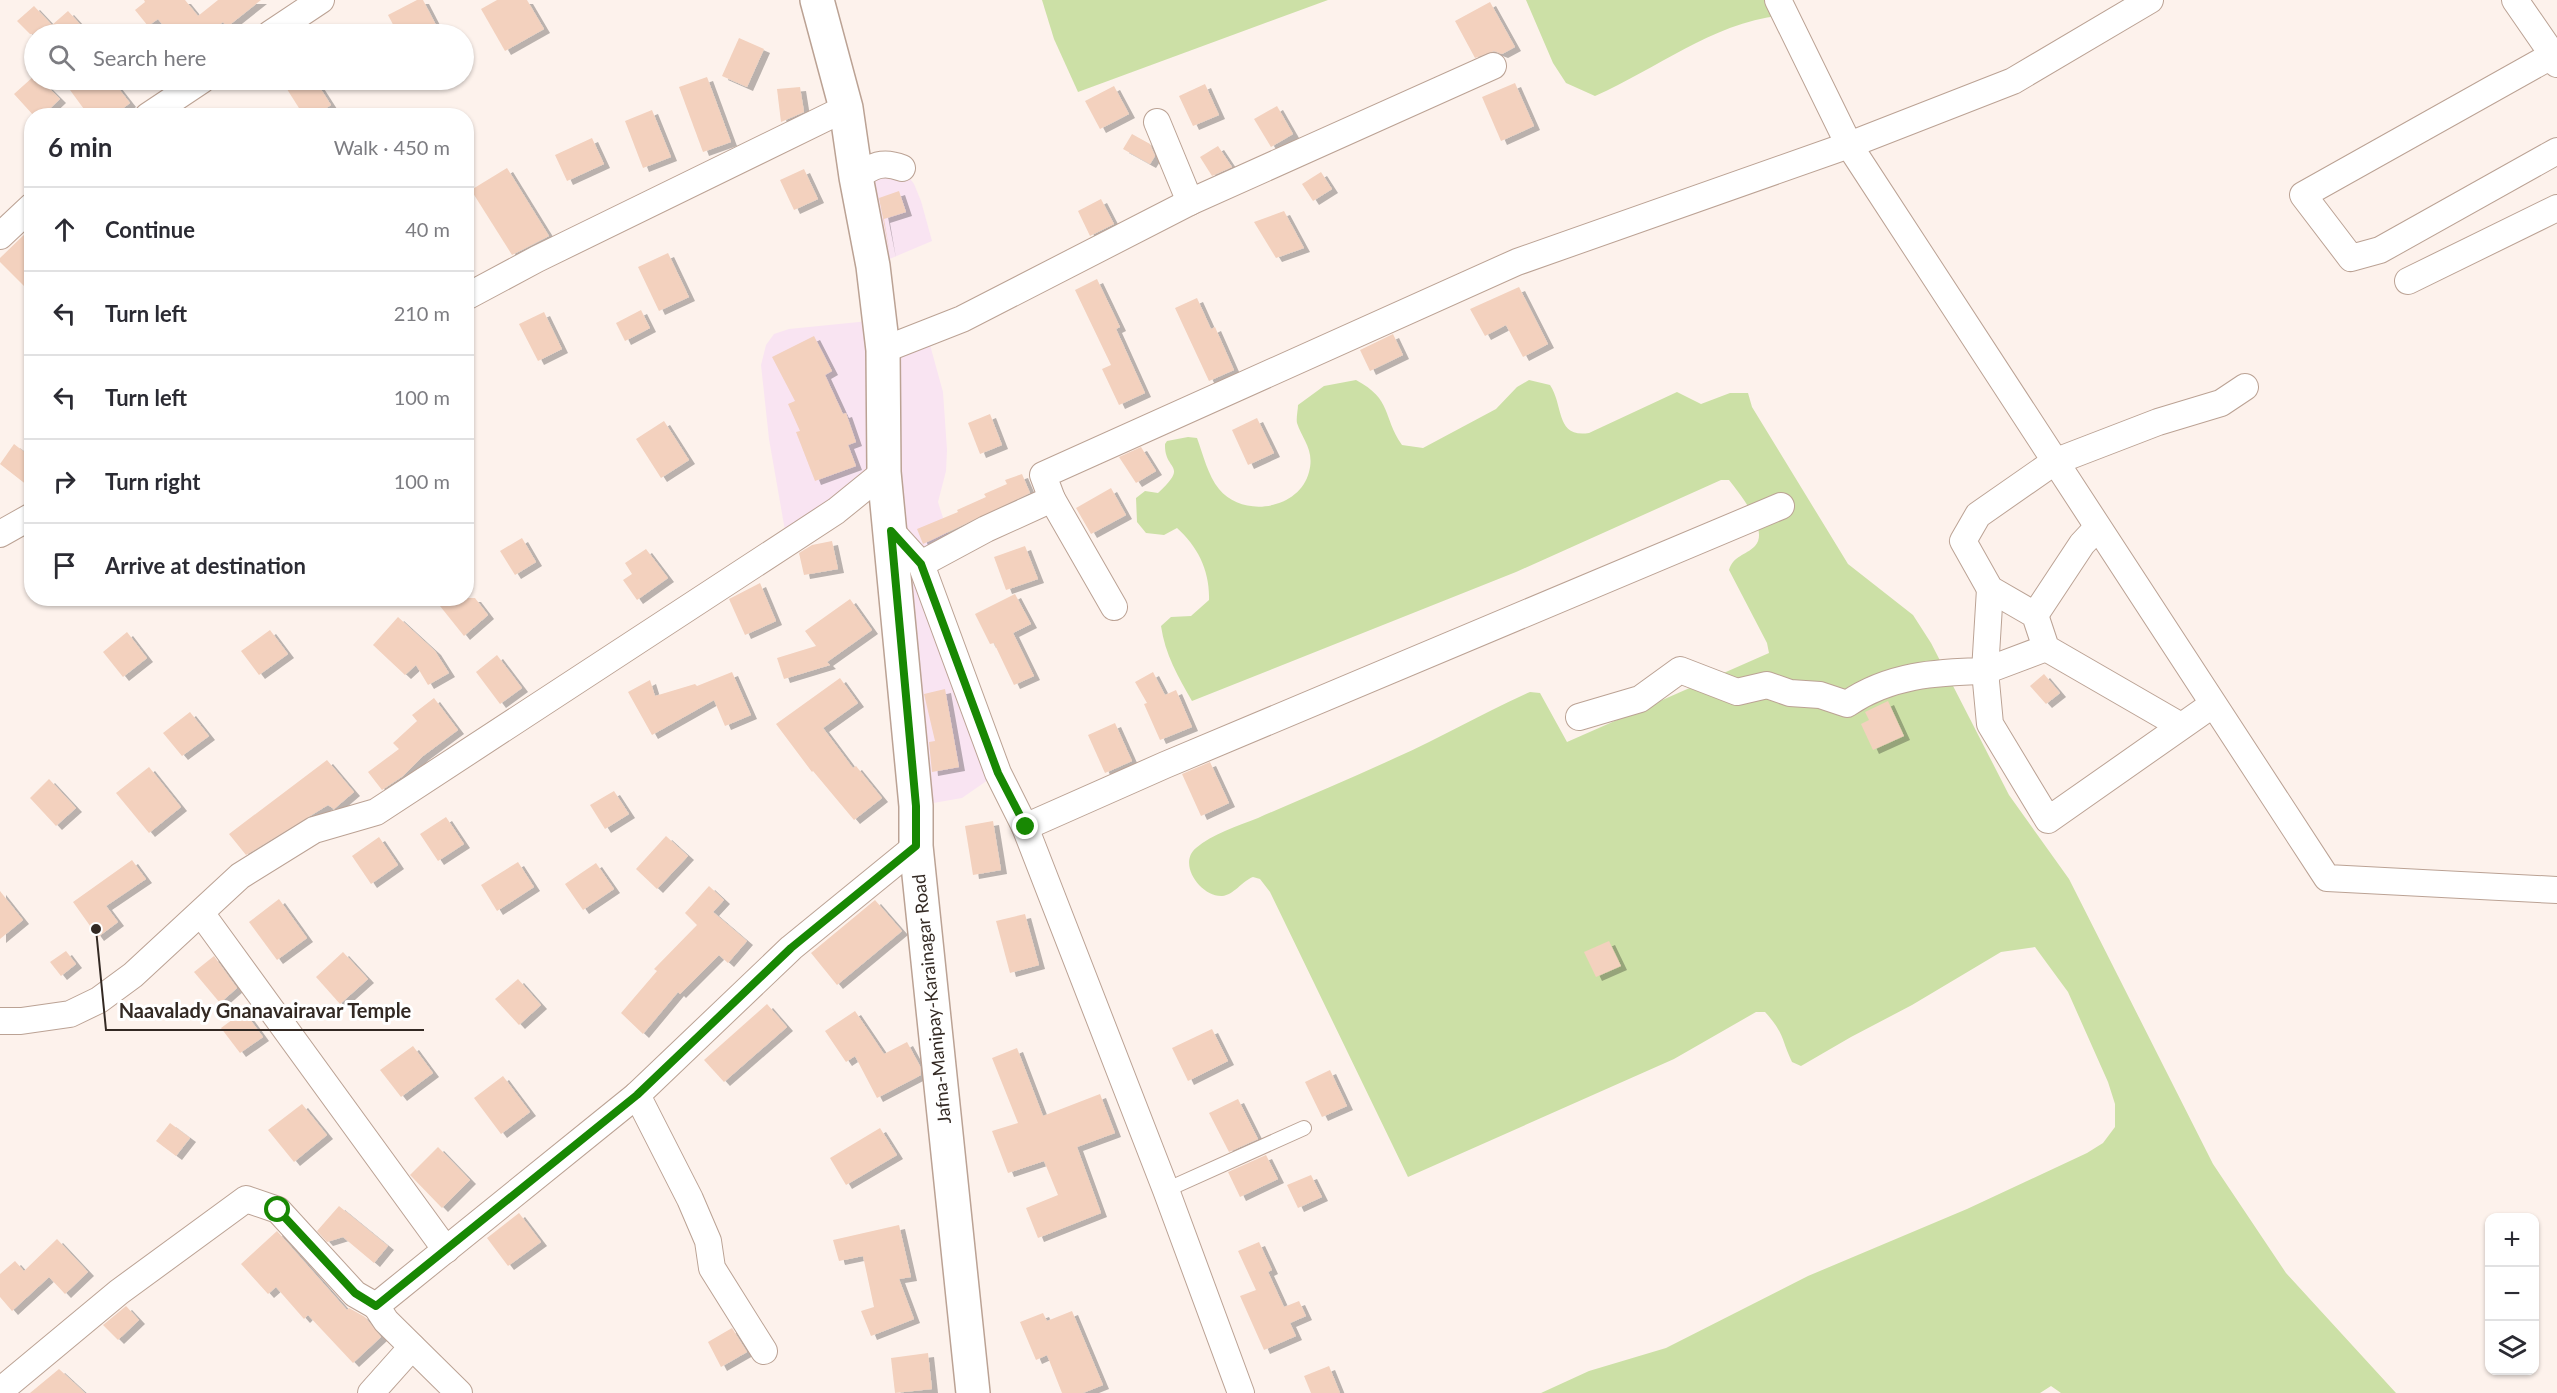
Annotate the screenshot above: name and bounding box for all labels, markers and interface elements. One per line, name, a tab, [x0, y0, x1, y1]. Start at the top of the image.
search box	[24, 24, 474, 90]
icon: search	[45, 41, 78, 74]
text: Search here	[93, 44, 206, 71]
text: 6 min	[48, 131, 112, 163]
text: Walk · 450 m	[334, 135, 450, 159]
icon: ahead	[48, 213, 81, 246]
text: Continue	[105, 216, 195, 243]
text: 40 m	[405, 217, 450, 241]
icon: left	[48, 297, 81, 330]
text: Turn left	[105, 300, 187, 327]
text: 210 m	[394, 301, 450, 325]
icon: left	[48, 381, 81, 414]
text: Turn left	[105, 384, 187, 411]
text: 100 m	[394, 385, 450, 409]
icon: right	[48, 465, 81, 498]
text: Turn right	[105, 468, 200, 495]
text: 100 m	[394, 469, 450, 493]
icon: arrive	[48, 549, 81, 582]
text: Arrive at destination	[105, 552, 306, 579]
route end	[1012, 813, 1038, 839]
street label: Jafna-Manipay-Karainagar Road	[907, 873, 955, 1125]
callout: Naavalady Gnanavairavar Temple	[106, 992, 424, 1030]
text: Naavalady Gnanavairavar Temple	[119, 998, 412, 1022]
route start	[264, 1196, 290, 1222]
map controls	[2485, 1213, 2539, 1375]
button: +	[2485, 1213, 2539, 1267]
button: −	[2485, 1267, 2539, 1321]
button: layers	[2485, 1321, 2539, 1375]

